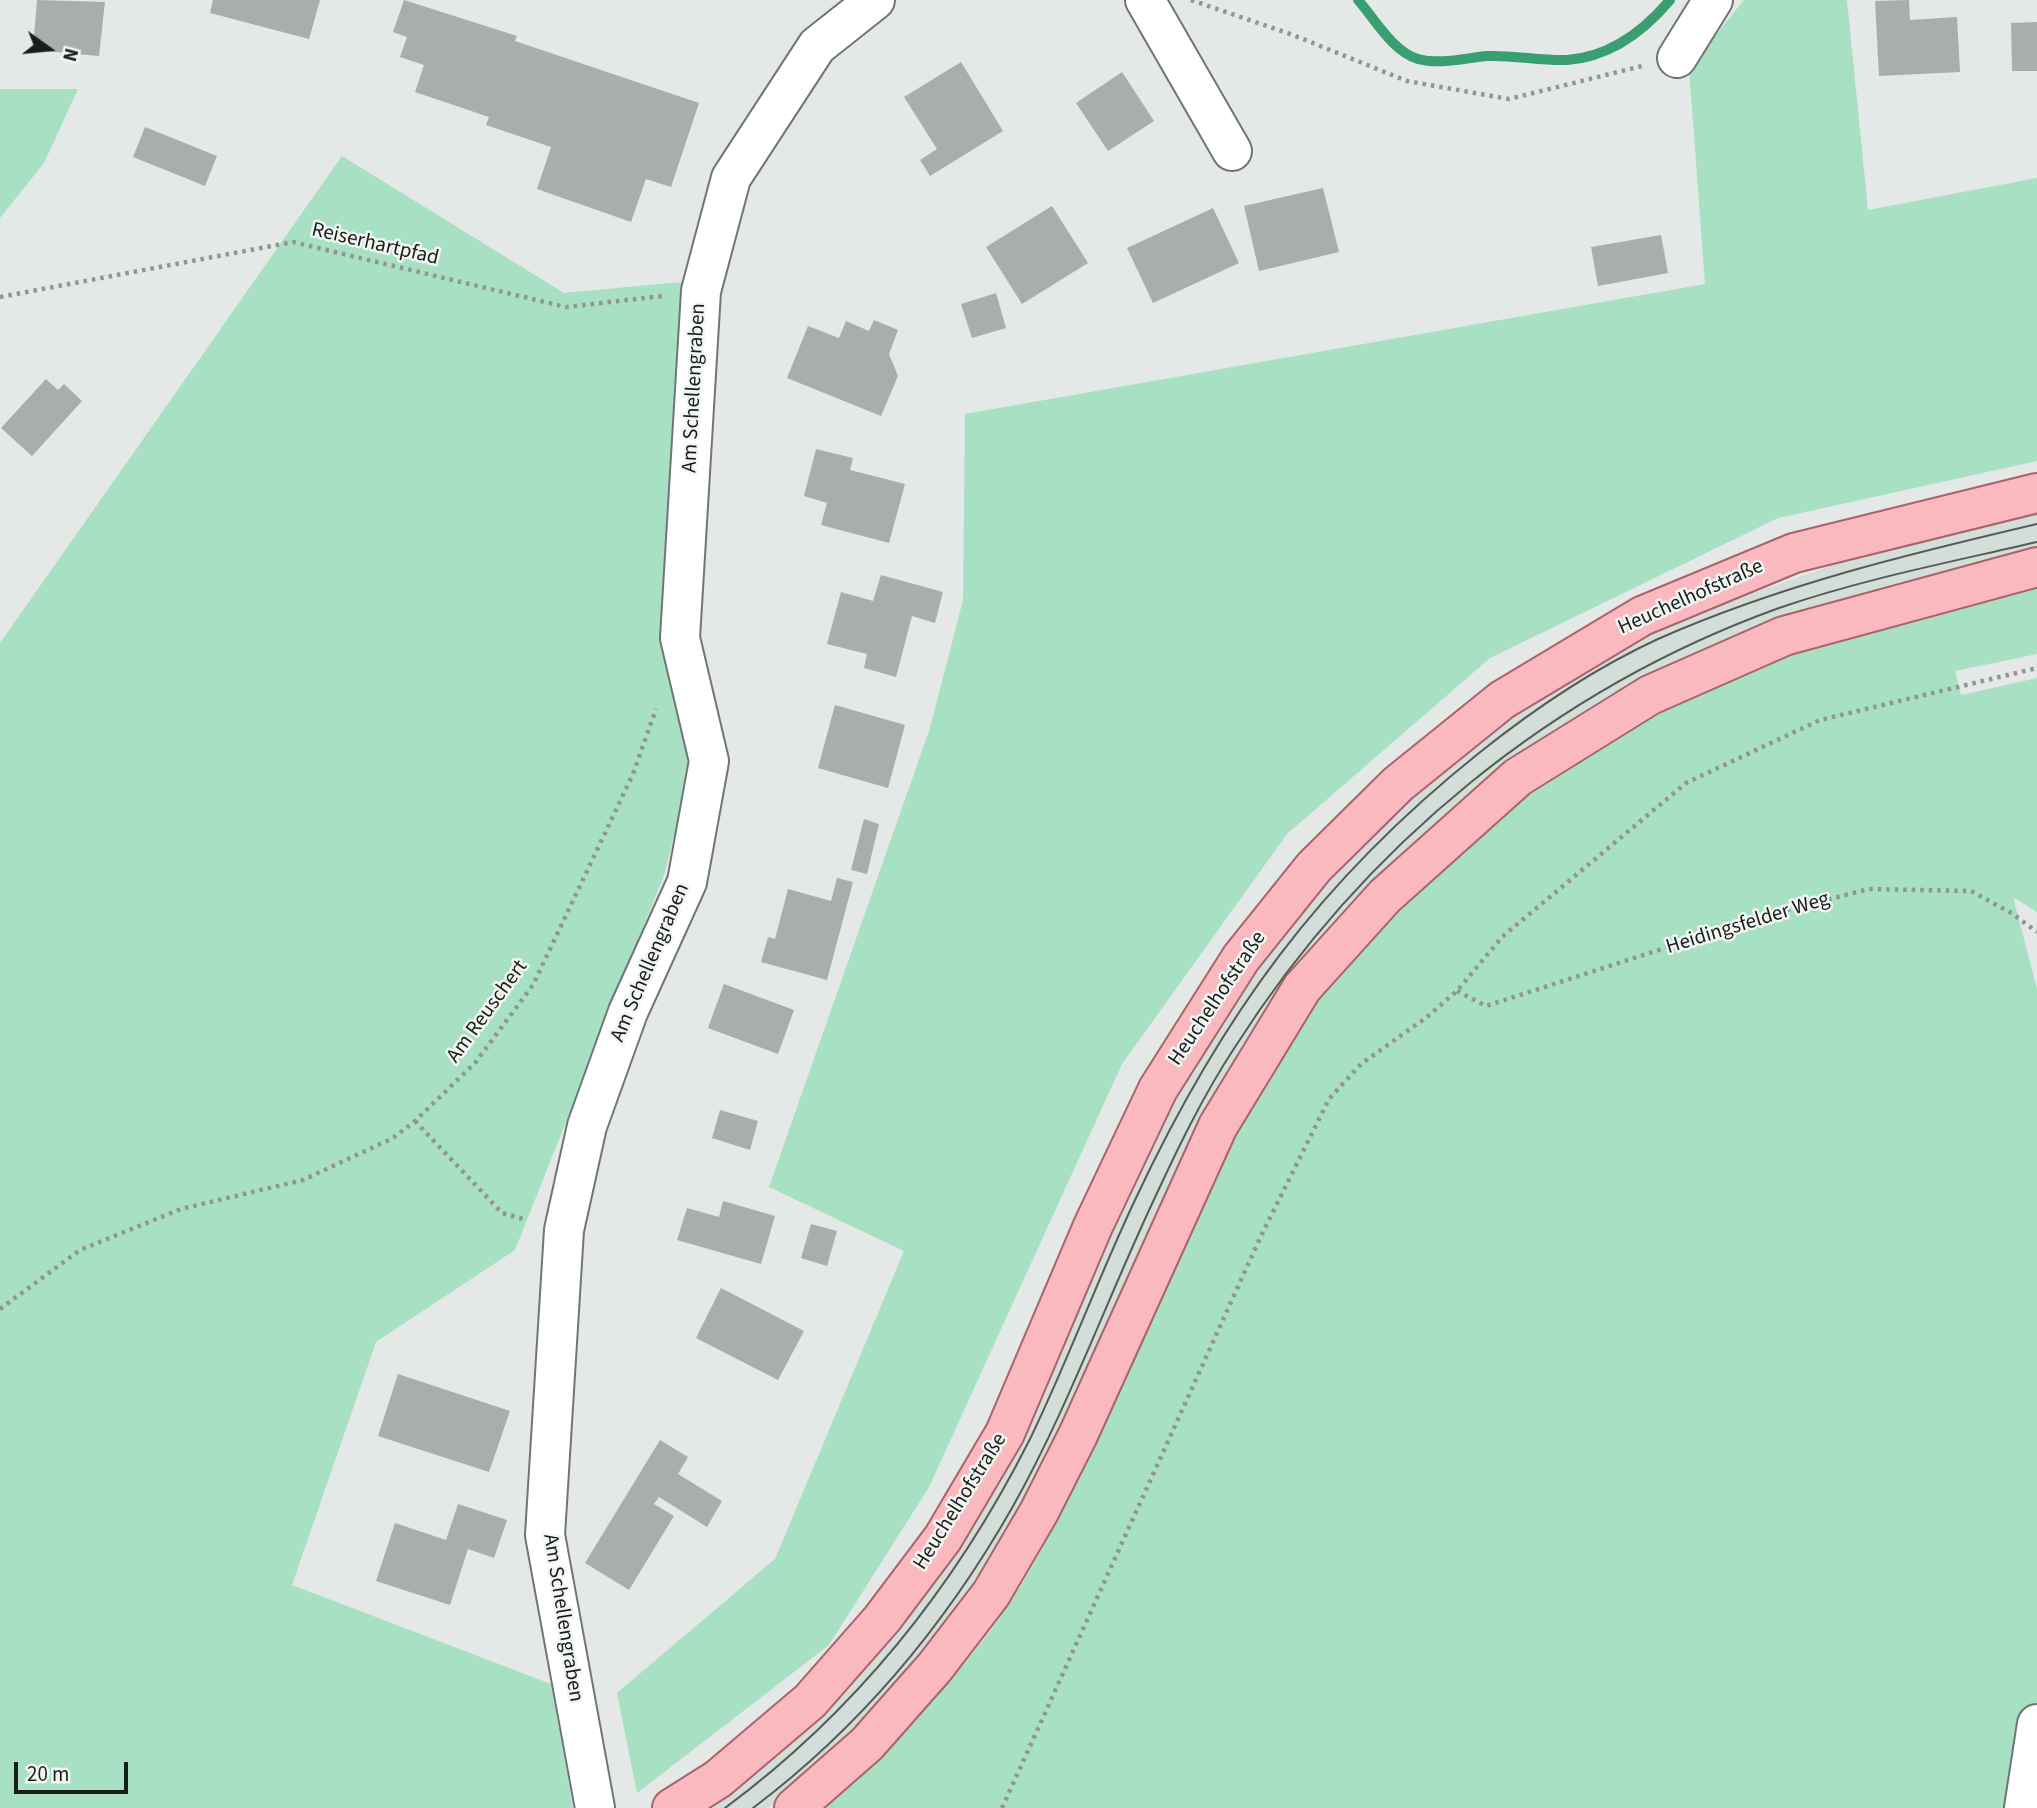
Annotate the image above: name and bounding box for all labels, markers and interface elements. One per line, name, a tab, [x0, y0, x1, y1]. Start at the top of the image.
north arrow	[14, 14, 84, 84]
text: N	[55, 45, 84, 64]
street label: Reiserhartpfad	[309, 218, 441, 272]
street label: Am Schellengraben	[678, 303, 712, 473]
street label: Heuchelhofstraße	[1614, 555, 1768, 641]
street label: Am Schellengraben	[606, 880, 696, 1046]
street label: Heidingsfelder Weg	[1663, 887, 1833, 961]
street label: Heuchelhofstraße	[1164, 927, 1272, 1071]
street label: Am Reuschert	[442, 956, 534, 1068]
street label: Heuchelhofstraße	[909, 1429, 1013, 1575]
street label: Am Schellengraben	[536, 1532, 588, 1704]
scale bar	[18, 1748, 131, 1792]
text: 20 m	[27, 1759, 69, 1789]

